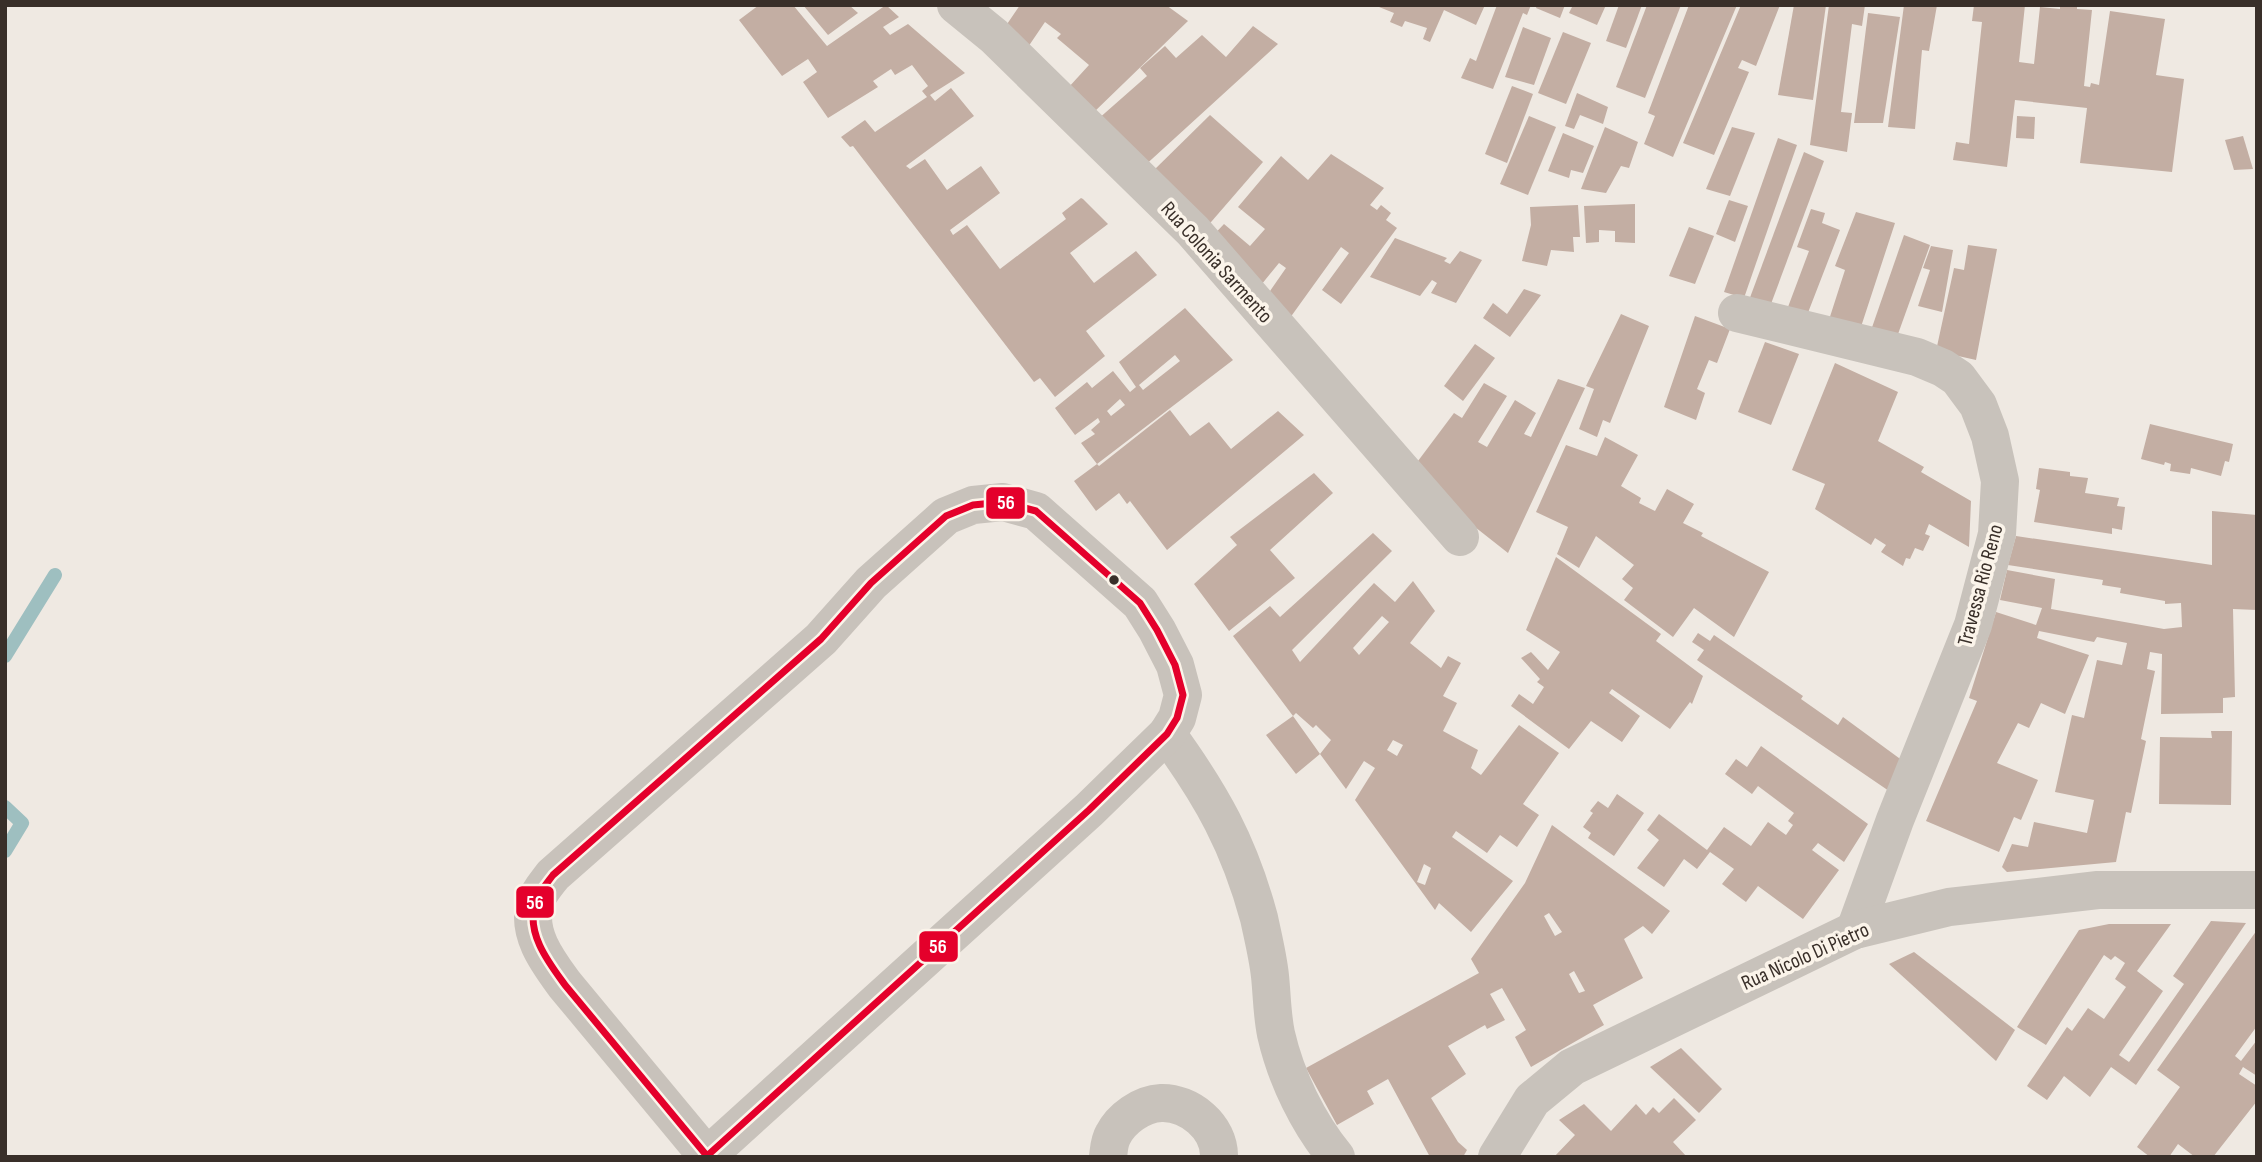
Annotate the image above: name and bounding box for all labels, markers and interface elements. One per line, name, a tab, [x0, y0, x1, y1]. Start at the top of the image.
street label: Rua Colonia Sarmento	[1156, 196, 1278, 328]
line badge: 56	[985, 486, 1026, 520]
text: 56	[997, 492, 1015, 515]
street label: Travessa Rio Reno	[1952, 522, 2009, 648]
unlabelled marker	[1107, 573, 1121, 587]
line badge: 56	[515, 885, 555, 919]
text: 56	[526, 892, 544, 915]
street label: Rua Nicolo Di Pietro	[1738, 917, 1873, 996]
line badge: 56	[918, 930, 959, 963]
text: 56	[929, 936, 947, 959]

